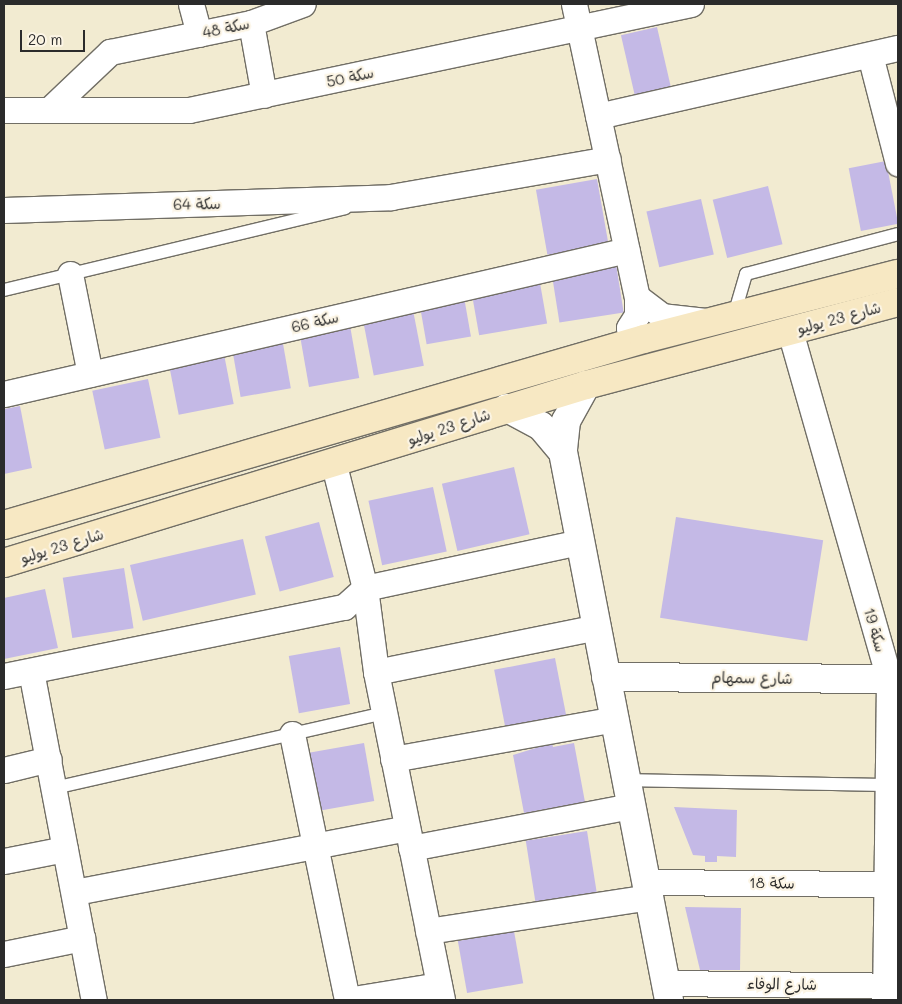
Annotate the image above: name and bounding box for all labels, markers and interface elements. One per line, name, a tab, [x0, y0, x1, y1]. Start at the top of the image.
street label: سكة 48	[201, 14, 251, 42]
scale bar	[22, 20, 88, 52]
text: 20 m	[28, 29, 62, 49]
street label: سكة 50	[325, 63, 375, 91]
street label: سكة 64	[173, 195, 221, 213]
street label: شارع 23 يوليو	[795, 298, 883, 338]
street label: سكة 66	[290, 308, 340, 336]
street label: شارع 23 يوليو	[405, 405, 493, 449]
street label: شارع 23 يوليو	[18, 525, 106, 567]
street label: سكة 19	[860, 606, 890, 654]
street label: شارع سمهام	[711, 668, 793, 688]
street label: سكة 18	[749, 874, 795, 892]
street label: شارع الوفاء	[747, 974, 817, 994]

